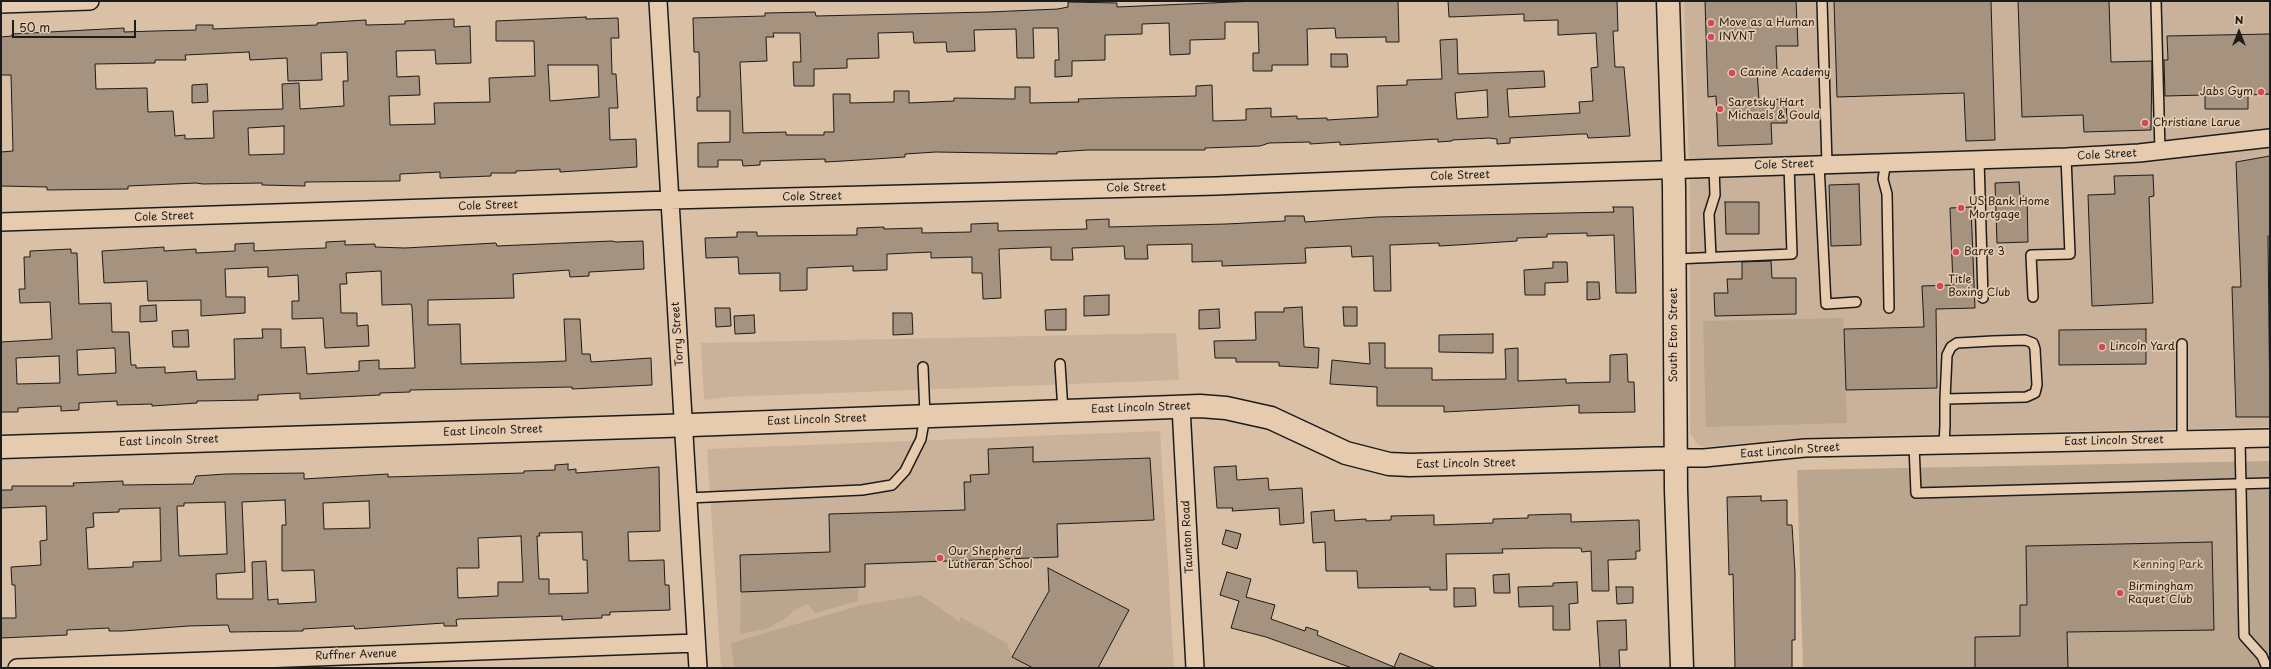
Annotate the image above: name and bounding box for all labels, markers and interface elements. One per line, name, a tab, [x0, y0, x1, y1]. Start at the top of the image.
text: N	[2235, 11, 2243, 28]
scale bar	[14, 12, 138, 38]
north arrow	[2219, 12, 2259, 52]
place label: Move as a Human	[1719, 16, 1815, 30]
text: 50 m	[19, 18, 50, 36]
marker: Move as a Human	[1706, 18, 1716, 28]
place label: INVNT	[1719, 30, 1755, 44]
marker: INVNT	[1706, 32, 1716, 42]
place label: Canine Academy	[1740, 66, 1830, 80]
marker: Canine Academy	[1727, 68, 1737, 78]
place label: Jabs Gym	[2199, 85, 2253, 99]
marker: Jabs Gym	[2256, 87, 2266, 97]
place label: Saretsky Hart Michaels & Gould	[1728, 96, 1820, 122]
marker: Saretsky Hart Michaels & Gould	[1715, 104, 1725, 114]
place label: Christiane Larue	[2153, 116, 2241, 130]
marker: Christiane Larue	[2140, 118, 2150, 128]
street label: Cole Street	[2077, 147, 2137, 163]
street label: Cole Street	[1754, 157, 1814, 173]
street label: Cole Street	[1430, 168, 1490, 184]
street label: Cole Street	[1106, 181, 1166, 195]
street label: Cole Street	[782, 190, 842, 204]
place label: US Bank Home Mortgage	[1969, 195, 2050, 221]
street label: Cole Street	[458, 198, 518, 214]
marker: US Bank Home Mortgage	[1956, 203, 1966, 213]
street label: Cole Street	[134, 209, 194, 225]
place label: Barre 3	[1964, 245, 2005, 259]
marker: Barre 3	[1951, 247, 1961, 257]
place label: Title Boxing Club	[1948, 273, 2010, 299]
marker: Title Boxing Club	[1935, 281, 1945, 291]
street label: South Eton Street	[1667, 288, 1681, 382]
street label: Torry Street	[669, 301, 687, 367]
place label: Lincoln Yard	[2110, 340, 2175, 354]
marker: Lincoln Yard	[2097, 342, 2107, 352]
street label: East Lincoln Street	[1091, 400, 1191, 416]
street label: East Lincoln Street	[767, 412, 867, 428]
street label: East Lincoln Street	[443, 423, 543, 439]
street label: East Lincoln Street	[119, 433, 219, 449]
street label: East Lincoln Street	[2064, 434, 2164, 448]
street label: East Lincoln Street	[1740, 441, 1840, 461]
street label: East Lincoln Street	[1416, 457, 1516, 471]
street label: Taunton Road	[1179, 500, 1197, 574]
place label: Our Shepherd Lutheran School	[948, 545, 1033, 571]
marker: Our Shepherd Lutheran School	[935, 553, 945, 563]
park label: Kenning Park	[2133, 558, 2203, 572]
place label: Birmingham Raquet Club	[2128, 580, 2193, 606]
marker: Birmingham Raquet Club	[2115, 588, 2125, 598]
street label: Ruffner Avenue	[315, 647, 397, 663]

